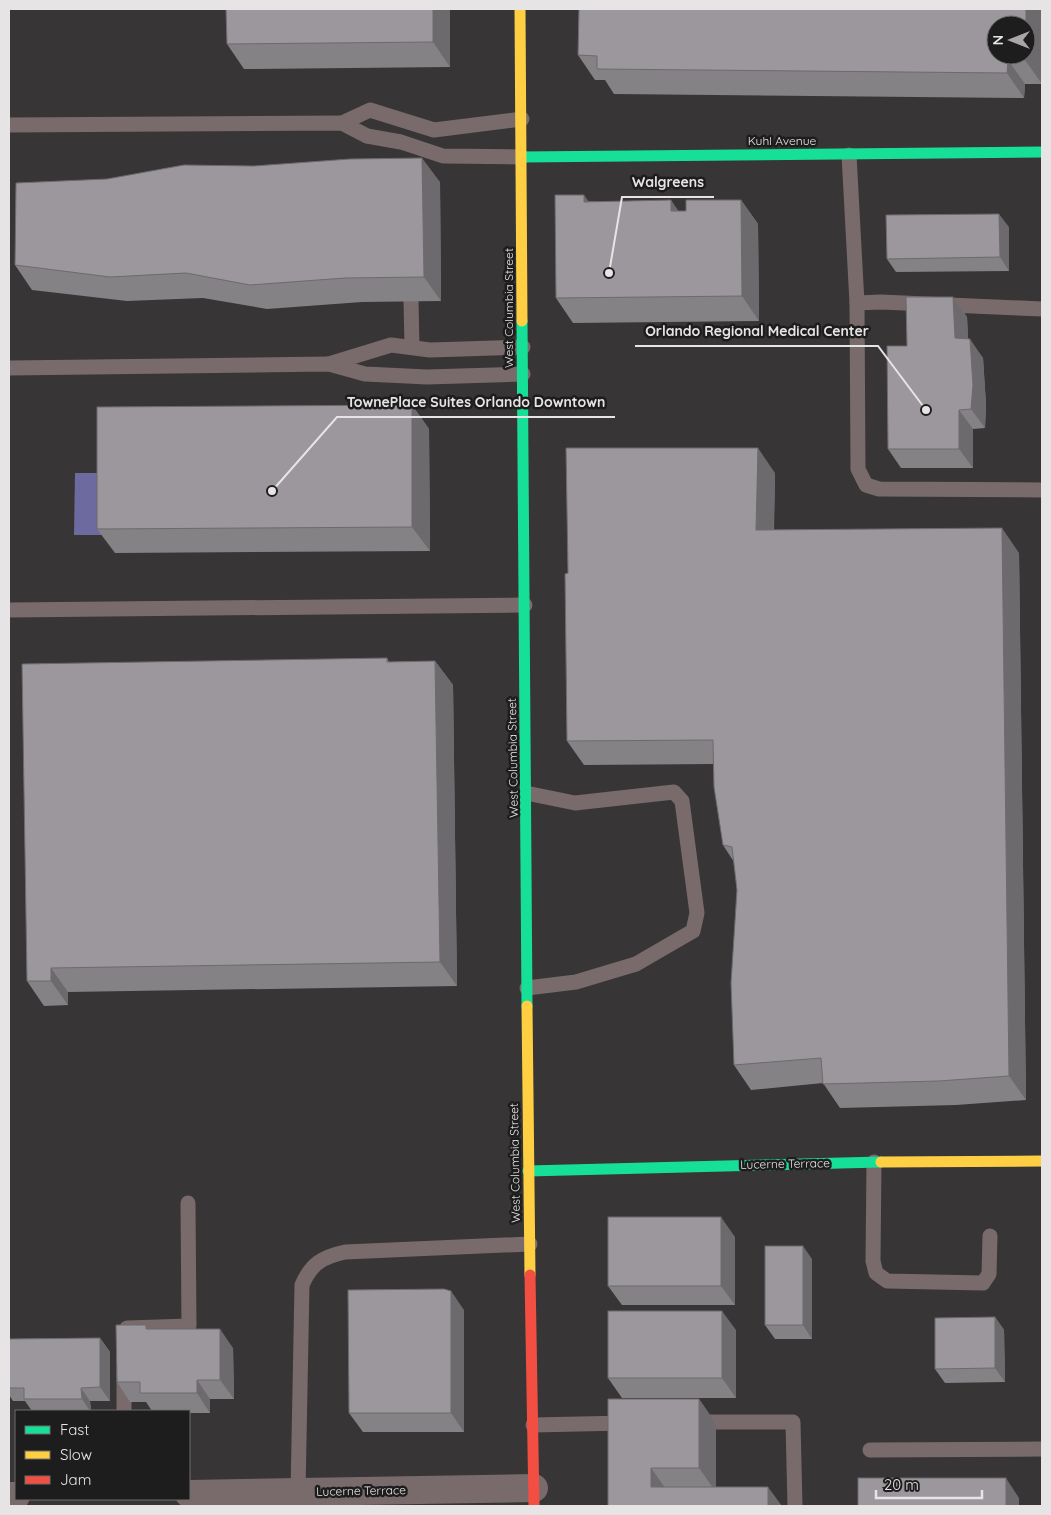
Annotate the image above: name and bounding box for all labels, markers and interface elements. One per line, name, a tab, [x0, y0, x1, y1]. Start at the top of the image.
north arrow	[986, 15, 1036, 65]
text: N	[989, 35, 1007, 45]
street label: Kuhl Avenue	[748, 133, 817, 148]
callout: Walgreens	[622, 168, 714, 197]
text: Walgreens	[632, 173, 704, 191]
street label: West Columbia Street	[501, 248, 516, 368]
callout: Orlando Regional Medical Center	[635, 317, 878, 346]
text: Orlando Regional Medical Center	[645, 322, 869, 340]
callout: TownePlace Suites Orlando Downtown	[337, 388, 615, 417]
text: TownePlace Suites Orlando Downtown	[347, 393, 605, 411]
street label: West Columbia Street	[504, 698, 521, 818]
street label: West Columbia Street	[506, 1103, 523, 1223]
street label: Lucerne Terrace	[740, 1155, 830, 1172]
legend	[15, 1410, 190, 1500]
text: Fast	[60, 1420, 89, 1439]
text: Slow	[60, 1445, 92, 1464]
scale bar	[876, 1468, 982, 1500]
text: Jam	[60, 1470, 91, 1489]
text: 20 m	[884, 1475, 919, 1494]
street label: Lucerne Terrace	[316, 1482, 406, 1499]

